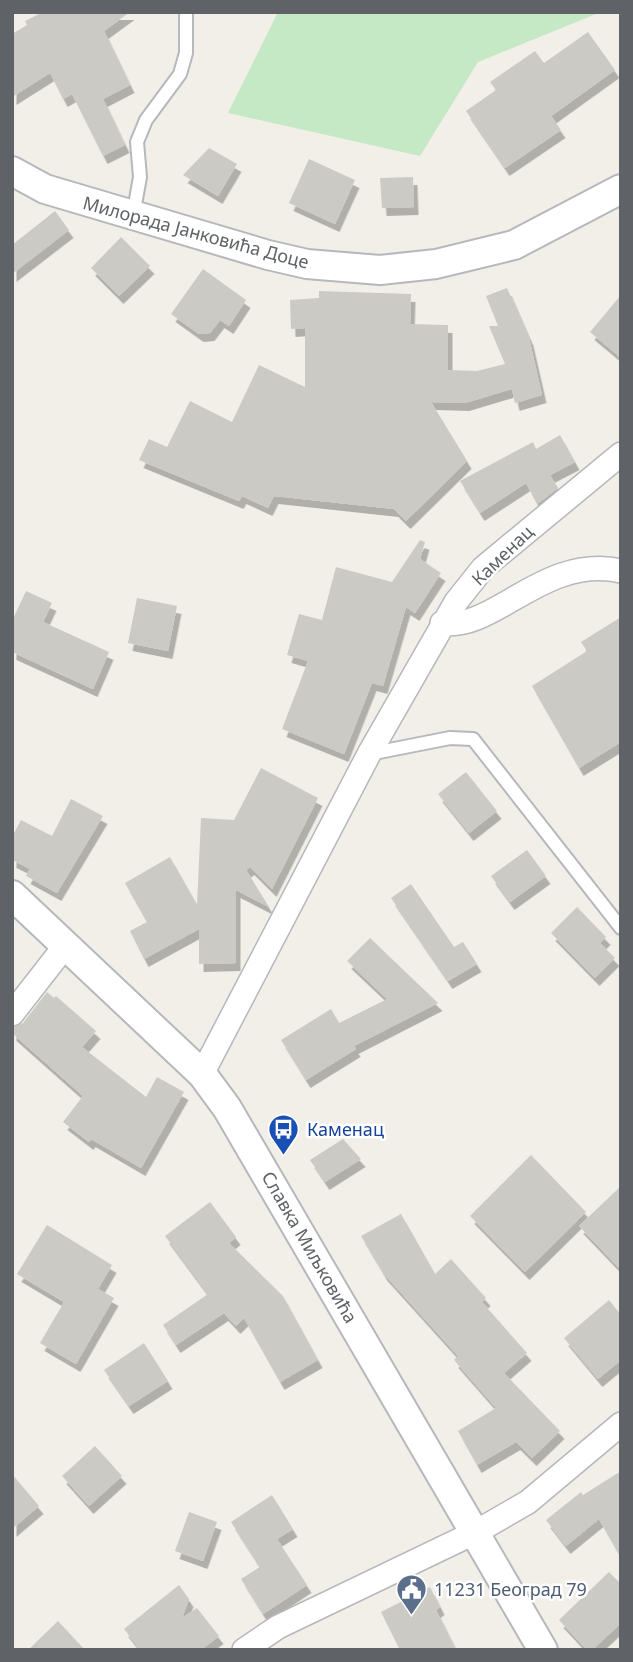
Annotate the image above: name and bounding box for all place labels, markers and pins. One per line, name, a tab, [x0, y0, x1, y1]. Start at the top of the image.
bus stop icon: Каменац	[267, 1112, 301, 1156]
place label: Каменац	[307, 1117, 384, 1141]
public building icon: 11231 Београд 79	[394, 1572, 428, 1616]
place label: 11231 Београд 79	[434, 1577, 587, 1601]

